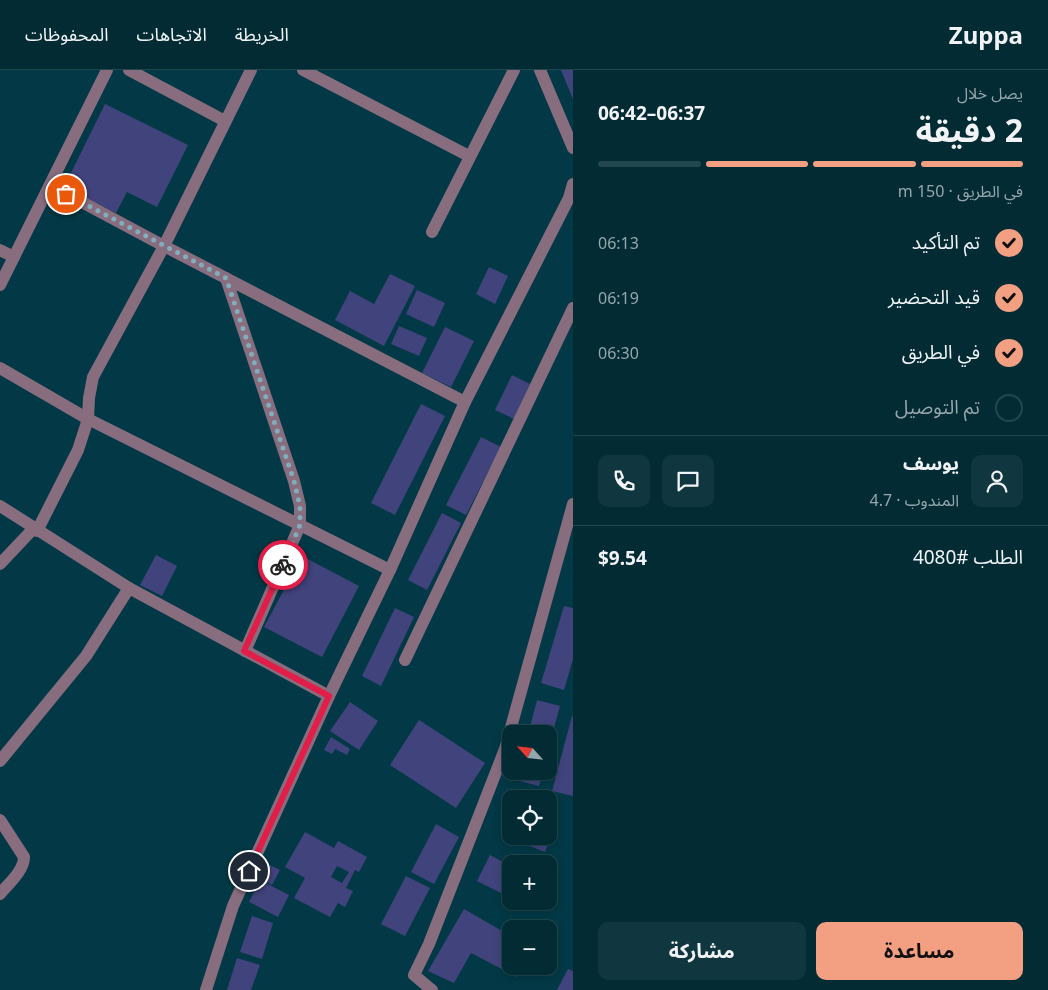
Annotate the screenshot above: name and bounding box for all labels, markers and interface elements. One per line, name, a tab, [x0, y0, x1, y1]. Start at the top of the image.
text: Zuppa	[949, 18, 1023, 51]
text: المحفوظات	[25, 22, 109, 46]
text: الاتجاهات	[137, 22, 207, 46]
text: الخريطة	[235, 22, 289, 46]
text: يصل خلال	[957, 82, 1023, 104]
text: 06:37–06:42	[598, 100, 705, 126]
text: 2 دقيقة	[916, 108, 1023, 151]
pin	[45, 173, 87, 215]
icon: bag	[52, 180, 80, 208]
text: في الطريق · 150 m	[898, 180, 1023, 202]
text: تم التأكيد	[912, 229, 980, 255]
icon: check	[995, 229, 1023, 257]
text: 06:13	[598, 232, 639, 254]
text: قيد التحضير	[888, 284, 980, 310]
icon: check	[995, 284, 1023, 312]
text: 06:19	[598, 287, 639, 309]
text: في الطريق	[902, 339, 980, 365]
icon: check	[995, 339, 1023, 367]
text: 06:30	[598, 342, 639, 364]
text: تم التوصيل	[895, 394, 980, 420]
text: يوسف	[903, 450, 959, 476]
button: phone	[598, 455, 650, 507]
button: chat	[662, 455, 714, 507]
button: person	[971, 455, 1023, 507]
text: المندوب · 4.7	[870, 489, 959, 511]
courier	[258, 540, 308, 590]
text: الطلب #4080	[913, 544, 1023, 570]
text: $9.54	[598, 545, 647, 571]
icon: bike	[269, 551, 297, 579]
north arrow	[502, 725, 558, 780]
map controls	[502, 725, 557, 975]
button: locate	[502, 790, 557, 845]
pin	[228, 850, 270, 892]
button: +	[502, 855, 557, 910]
icon: home	[235, 857, 263, 885]
button: −	[502, 920, 557, 975]
button: مشاركة	[598, 922, 806, 980]
button: مساعدة	[816, 922, 1023, 980]

